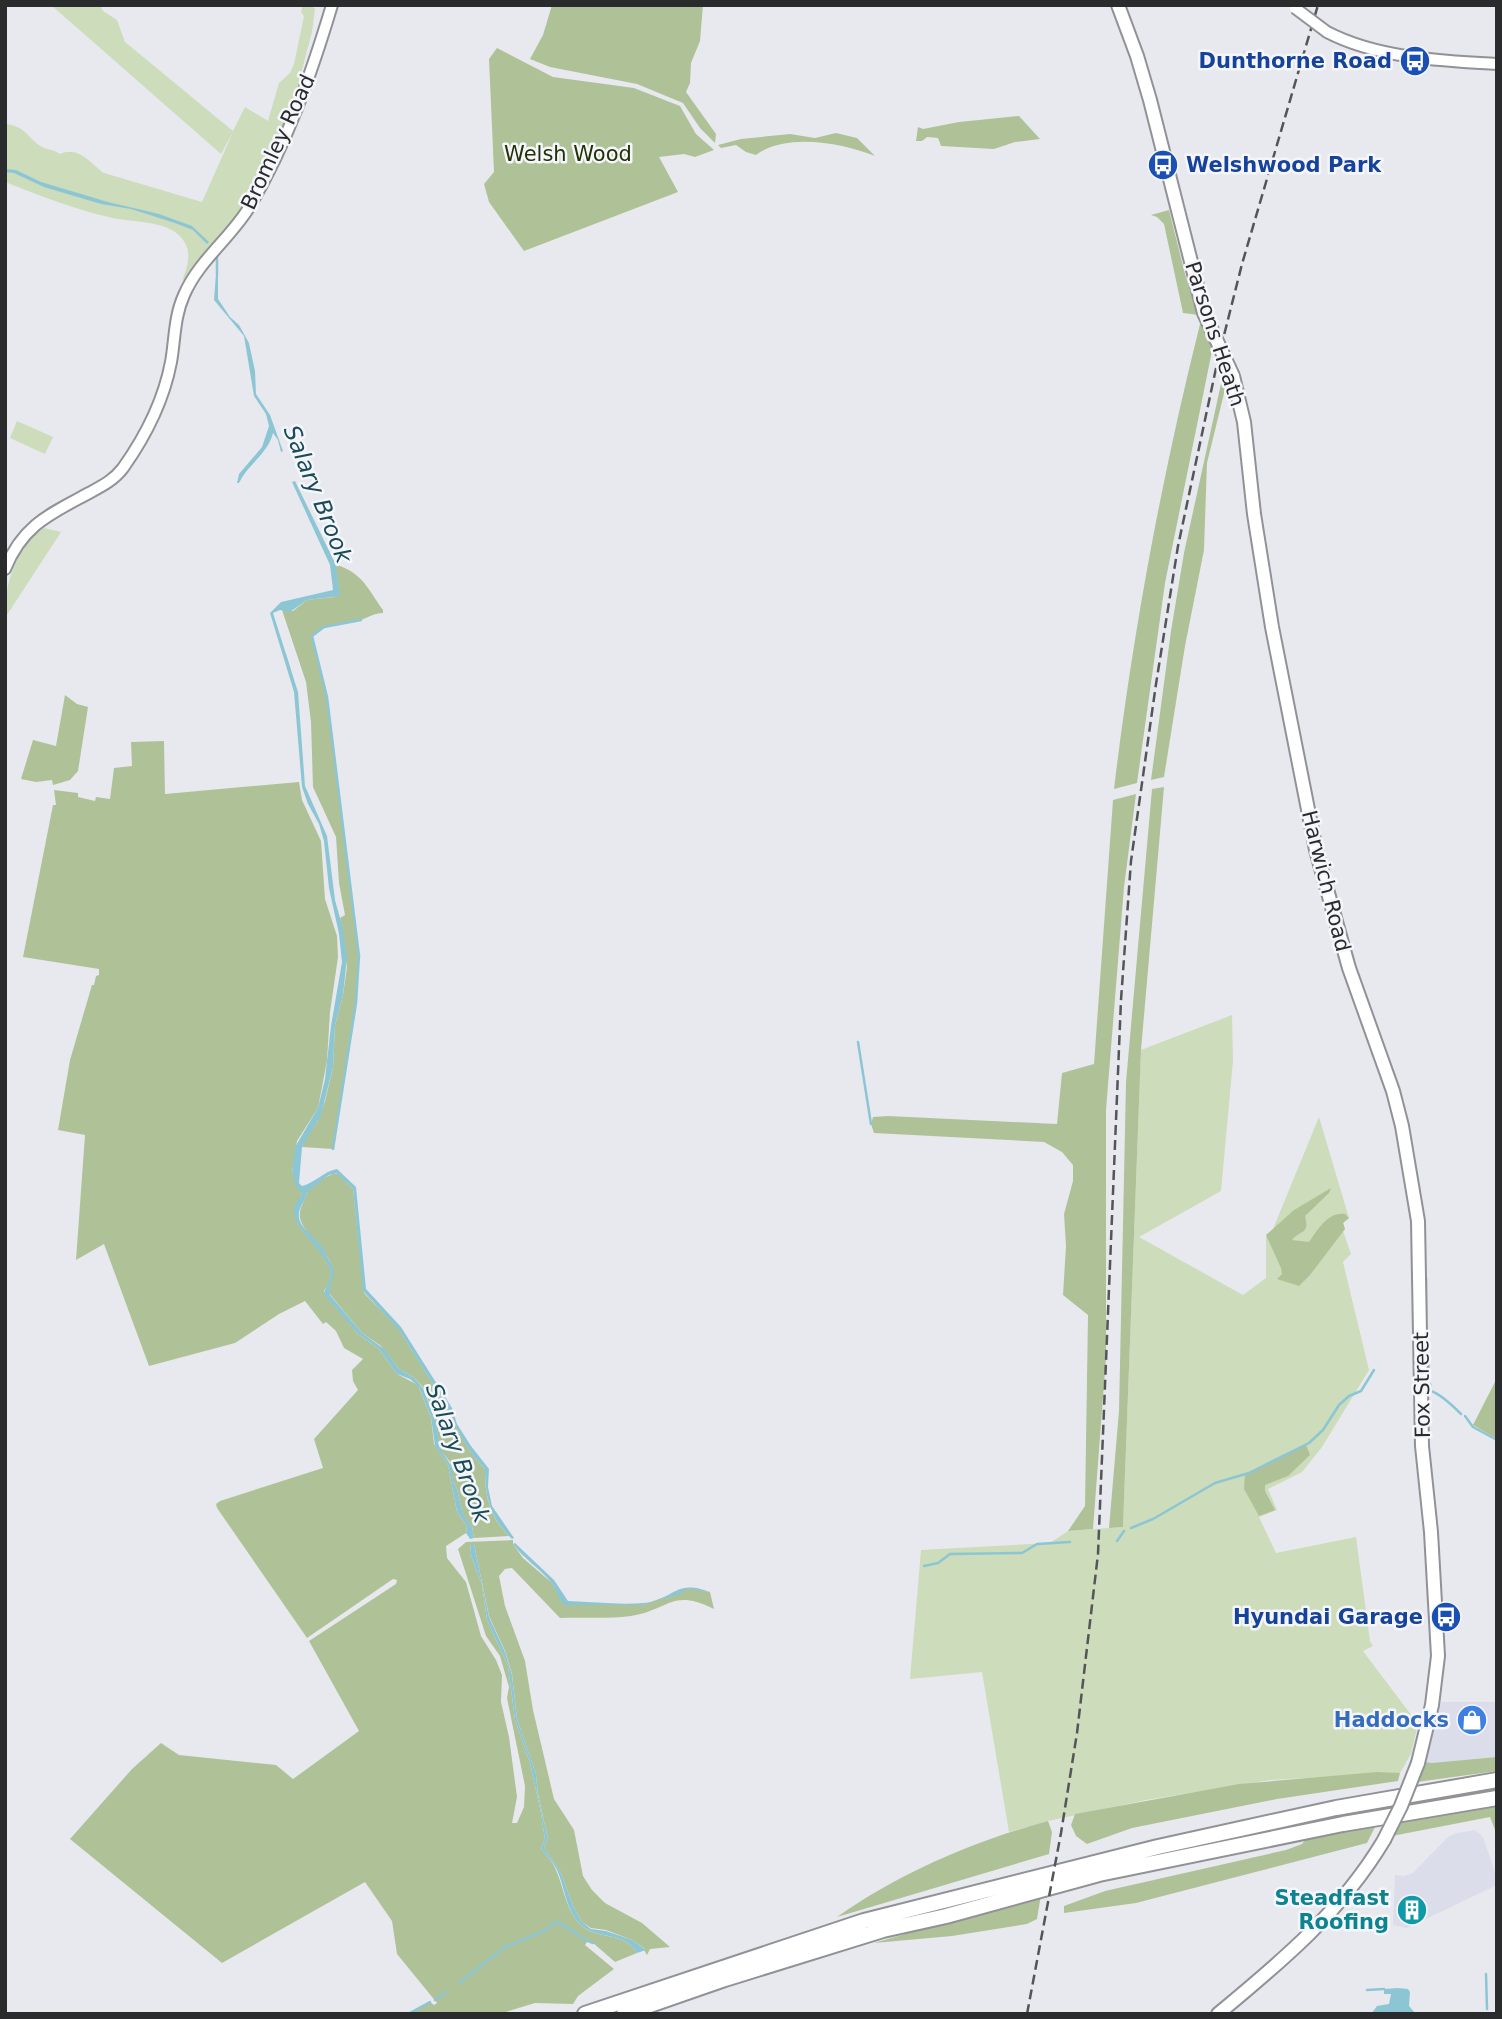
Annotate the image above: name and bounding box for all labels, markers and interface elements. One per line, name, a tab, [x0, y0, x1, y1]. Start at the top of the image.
bus stop icon: Dunthorne Road	[1398, 44, 1432, 78]
place label: Dunthorne Road	[1199, 49, 1392, 73]
street label: Bromley Road	[236, 71, 320, 213]
park label: Welsh Wood	[504, 142, 632, 166]
bus stop icon: Welshwood Park	[1146, 148, 1180, 182]
place label: Welshwood Park	[1186, 153, 1382, 177]
street label: Parsons Heath	[1180, 258, 1250, 410]
water label: Salary Brook	[279, 421, 358, 568]
street label: Harwich Road	[1297, 808, 1355, 954]
street label: Fox Street	[1409, 1332, 1435, 1438]
water label: Salary Brook	[421, 1380, 496, 1528]
bus stop icon: Hyundai Garage	[1429, 1600, 1463, 1634]
place label: Hyundai Garage	[1233, 1605, 1423, 1629]
shop icon: Haddocks	[1455, 1703, 1489, 1737]
place label: Haddocks	[1334, 1708, 1449, 1732]
place label: Steadfast Roofing	[1275, 1886, 1389, 1934]
building icon: Steadfast Roofing	[1395, 1893, 1429, 1927]

